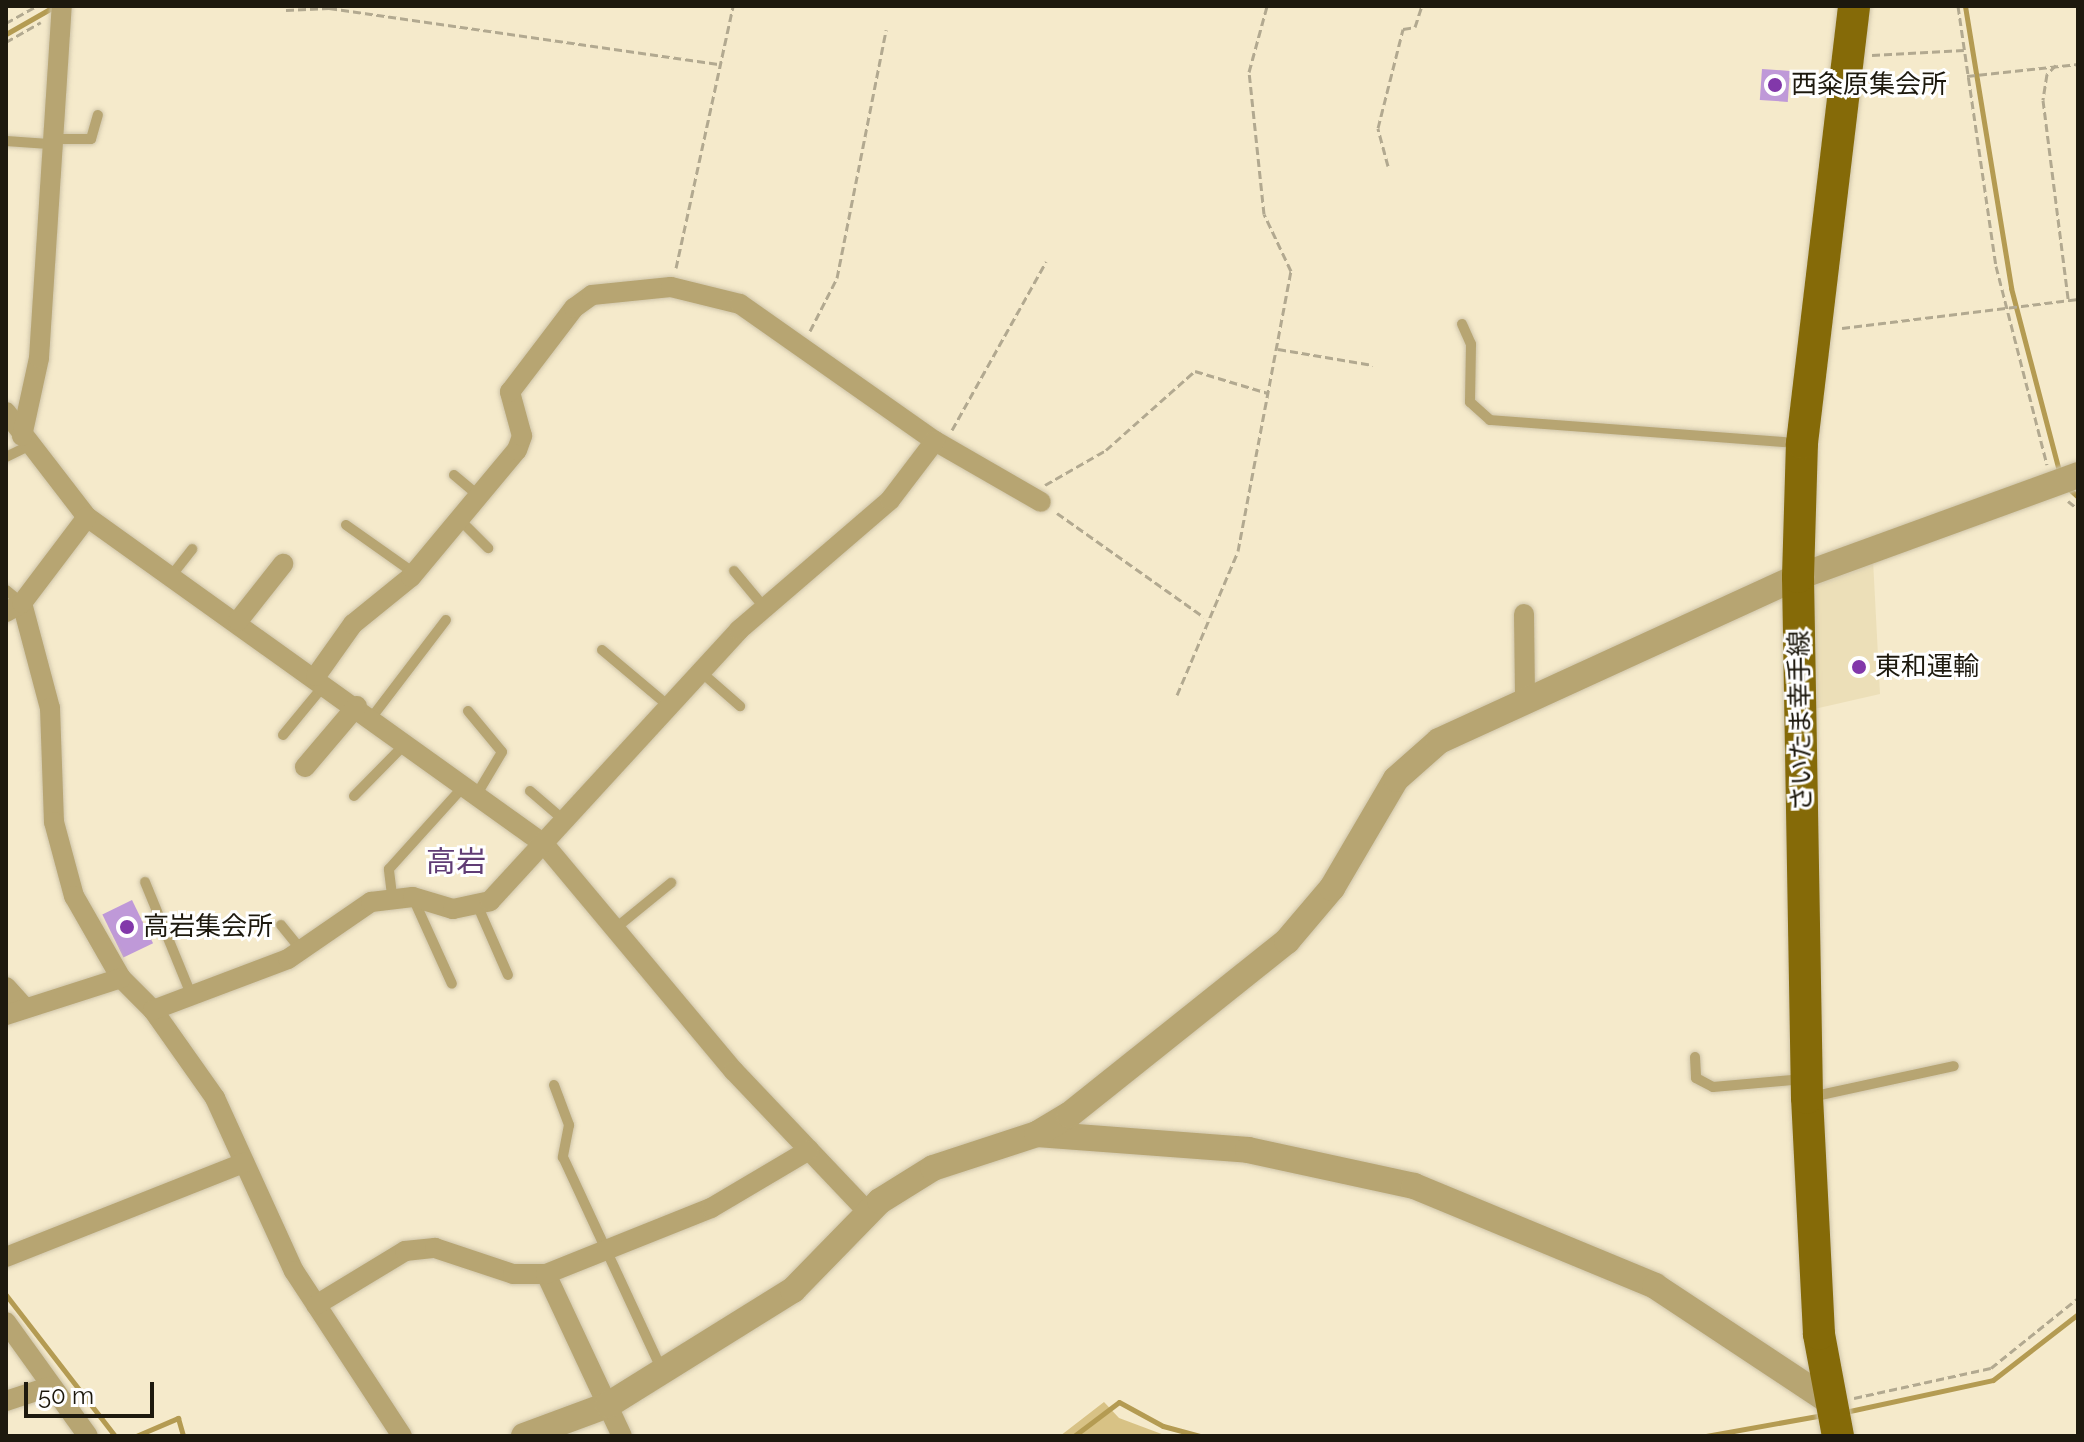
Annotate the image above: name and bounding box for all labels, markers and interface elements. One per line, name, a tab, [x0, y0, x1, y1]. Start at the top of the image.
place label: 西粂原集会所	[1791, 69, 1947, 101]
marker: 西粂原集会所	[1766, 76, 1784, 94]
street label: さいたま幸手線	[1784, 630, 1818, 812]
place label: 東和運輸	[1875, 651, 1979, 683]
marker: 東和運輸	[1850, 658, 1868, 676]
district label: 高岩	[426, 844, 486, 880]
place label: 高岩集会所	[143, 911, 273, 943]
marker: 高岩集会所	[118, 918, 136, 936]
scale bar	[28, 1366, 158, 1416]
text: 50 m	[38, 1381, 94, 1410]

